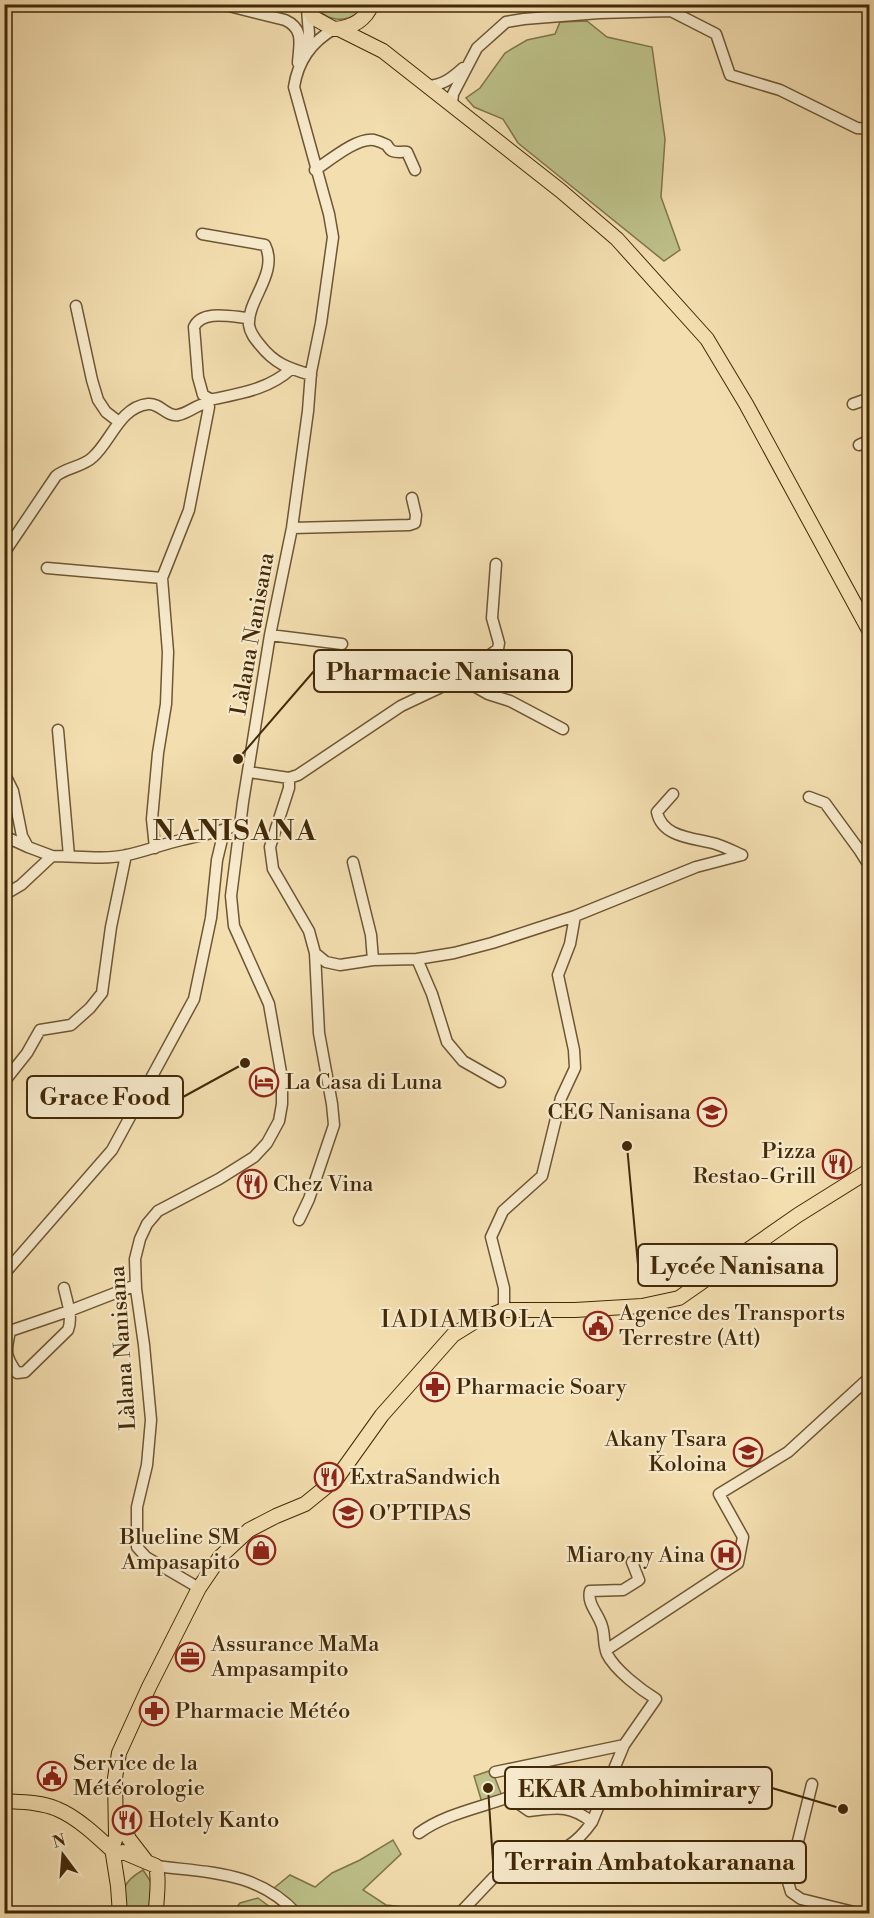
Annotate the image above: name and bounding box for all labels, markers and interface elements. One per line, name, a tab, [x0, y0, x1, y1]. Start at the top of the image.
street label: Làlana Nanisana	[225, 550, 281, 717]
callout: Pharmacie Nanisana	[314, 650, 572, 692]
text: Pharmacie Nanisana	[326, 658, 561, 688]
district label: NANISANA	[153, 814, 317, 849]
hotel icon: La Casa di Luna	[248, 1066, 280, 1098]
place label: La Casa di Luna	[285, 1069, 443, 1096]
callout: Grace Food	[27, 1076, 183, 1118]
text: Grace Food	[39, 1083, 171, 1113]
school or university icon: CEG Nanisana	[696, 1096, 728, 1128]
place label: CEG Nanisana	[547, 1099, 692, 1126]
place label: Pizza Restao-Grill	[693, 1138, 817, 1190]
restaurant icon: Pizza Restao-Grill	[821, 1148, 853, 1180]
restaurant icon: Chez Vina	[236, 1168, 268, 1200]
place label: Chez Vina	[273, 1171, 374, 1198]
callout: Lycée Nanisana	[638, 1244, 837, 1286]
text: Lycée Nanisana	[650, 1252, 825, 1282]
street label: Làlana Nanisana	[104, 1264, 142, 1431]
place label: Agence des Transports Terrestre (Att)	[618, 1300, 845, 1352]
district label: IADIAMBOLA	[381, 1305, 555, 1335]
public building icon: Agence des Transports Terrestre (Att)	[582, 1310, 614, 1342]
pharmacy icon: Pharmacie Soary	[419, 1371, 451, 1403]
place label: Pharmacie Soary	[456, 1374, 627, 1401]
place label: Akany Tsara Koloina	[604, 1426, 728, 1478]
school or university icon: Akany Tsara Koloina	[732, 1436, 764, 1468]
restaurant icon: ExtraSandwich	[313, 1461, 345, 1493]
place label: ExtraSandwich	[350, 1464, 501, 1491]
school or university icon: O'PTIPAS	[332, 1497, 364, 1529]
place label: O'PTIPAS	[369, 1500, 471, 1527]
place label: Blueline SM Ampasapito	[119, 1524, 241, 1576]
shop icon: Blueline SM Ampasapito	[245, 1534, 277, 1566]
hospital icon: Miaro ny Aina	[710, 1539, 742, 1571]
place label: Miaro ny Aina	[566, 1542, 706, 1569]
place label: Assurance MaMa Ampasampito	[210, 1631, 380, 1683]
office icon: Assurance MaMa Ampasampito	[174, 1641, 206, 1673]
pharmacy icon: Pharmacie Météo	[138, 1695, 170, 1727]
place label: Pharmacie Météo	[175, 1698, 350, 1725]
place label: Service de la Météorologie	[73, 1750, 205, 1802]
public building icon: Service de la Météorologie	[36, 1760, 68, 1792]
callout: EKAR Ambohimirary	[505, 1767, 772, 1809]
text: EKAR Ambohimirary	[518, 1775, 761, 1805]
restaurant icon: Hotely Kanto	[111, 1804, 143, 1836]
place label: Hotely Kanto	[148, 1807, 279, 1834]
north arrow	[33, 1825, 93, 1885]
text: N	[50, 1830, 68, 1853]
callout: Terrain Ambatokaranana	[493, 1841, 806, 1883]
text: Terrain Ambatokaranana	[505, 1848, 796, 1878]

